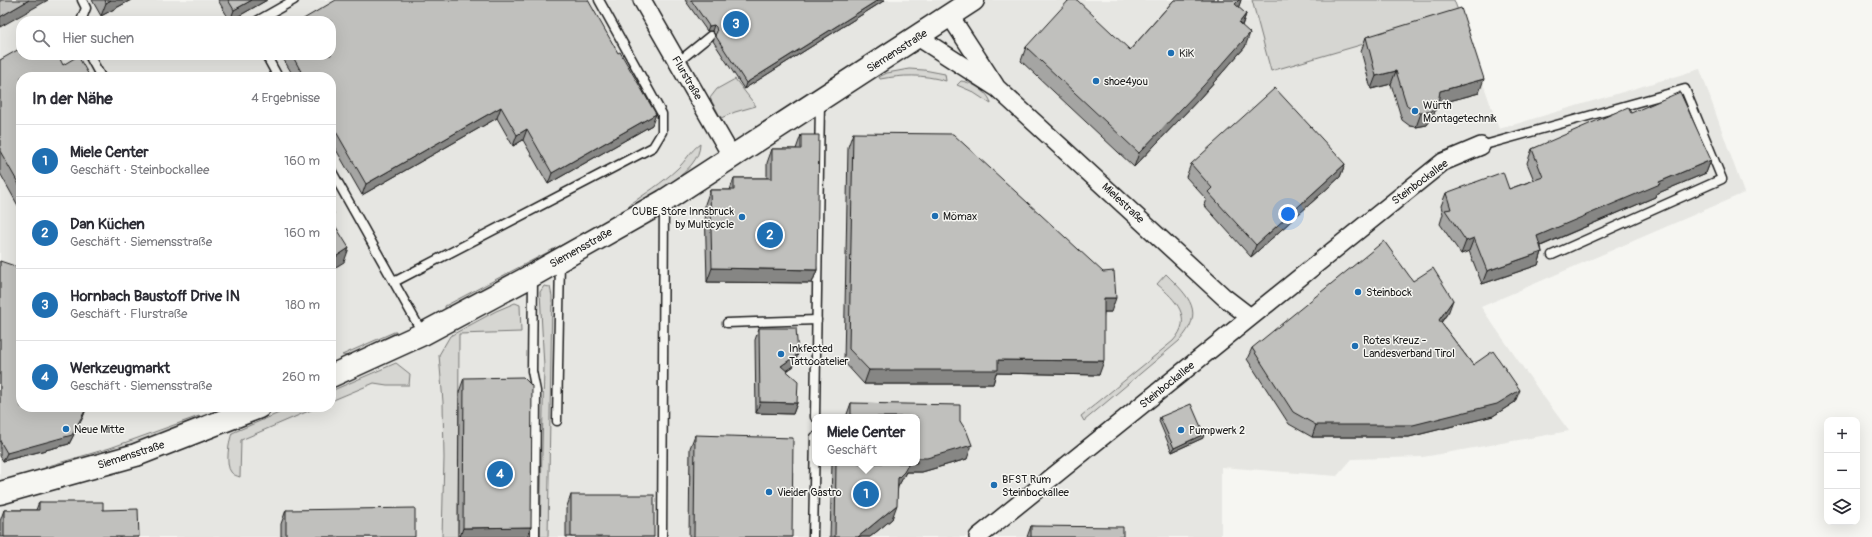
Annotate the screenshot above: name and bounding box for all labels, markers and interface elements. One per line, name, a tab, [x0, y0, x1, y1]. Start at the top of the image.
pin: 3	[723, 9, 749, 39]
search box	[16, 16, 336, 60]
street label: Siemensstraße	[864, 26, 930, 75]
icon: search	[30, 27, 52, 49]
text: Hier suchen	[62, 29, 134, 48]
place label: KiK	[1179, 47, 1195, 60]
marker: KiK	[1166, 48, 1176, 58]
street label: Flurstraße	[669, 54, 705, 103]
place label: shoe4you	[1104, 75, 1148, 88]
marker: shoe4you	[1091, 76, 1101, 86]
text: In der Nähe	[32, 88, 113, 109]
text: 4 Ergebnisse	[251, 90, 320, 106]
place label: Würth Montagetechnik	[1423, 99, 1497, 125]
marker: Würth Montagetechnik	[1410, 106, 1420, 116]
text: Miele Center	[70, 143, 149, 162]
text: 1	[42, 153, 48, 169]
text: 160 m	[284, 153, 320, 169]
street label: Steinbockallee	[1389, 156, 1451, 207]
text: Geschäft · Steinbockallee	[70, 162, 209, 178]
street label: Mielestraße	[1099, 180, 1147, 226]
your location	[1278, 204, 1298, 224]
place label: CUBE Store Innsbruck by Multicycle	[632, 205, 735, 231]
place label: Mömax	[943, 210, 977, 223]
marker: Mömax	[930, 211, 940, 221]
marker: CUBE Store Innsbruck by Multicycle	[737, 212, 747, 222]
text: Dan Küchen	[70, 215, 145, 234]
pin: 2	[757, 220, 783, 250]
text: 2	[41, 225, 49, 241]
text: 160 m	[284, 225, 320, 241]
street label: Siemensstraße	[548, 225, 615, 271]
text: Geschäft · Siemensstraße	[70, 234, 212, 250]
place label: Steinbock	[1366, 286, 1412, 299]
text: Hornbach Baustoff Drive IN	[70, 287, 240, 306]
marker: Steinbock	[1353, 287, 1363, 297]
text: 3	[41, 297, 49, 313]
text: 180 m	[285, 297, 320, 313]
text: Geschäft · Flurstraße	[70, 306, 187, 322]
place label: Rotes Kreuz - Landesverband Tirol	[1363, 334, 1455, 360]
marker: Rotes Kreuz - Landesverband Tirol	[1350, 341, 1360, 351]
place label: Inkfected Tattooatelier	[789, 342, 849, 368]
marker: Inkfected Tattooatelier	[776, 349, 786, 359]
street label: Steinbockallee	[1137, 358, 1198, 411]
text: Werkzeugmarkt	[70, 359, 170, 378]
text: 4	[41, 369, 49, 385]
text: 260 m	[282, 369, 320, 385]
text: Geschäft · Siemensstraße	[70, 378, 212, 394]
popup	[812, 414, 920, 466]
map controls	[1824, 417, 1860, 525]
button: +	[1824, 417, 1860, 453]
place label: Neue Mitte	[74, 423, 125, 436]
text: Miele Center	[827, 423, 905, 442]
marker: Neue Mitte	[61, 424, 71, 434]
place label: Pumpwerk 2	[1189, 424, 1245, 437]
marker: Pumpwerk 2	[1176, 425, 1186, 435]
street label: Siemensstraße	[96, 438, 167, 472]
text: Geschäft	[827, 442, 877, 458]
button: −	[1824, 453, 1860, 489]
pin: 4	[487, 459, 513, 489]
place label: BFST Rum Steinbockallee	[1002, 473, 1070, 499]
pin: 1	[853, 479, 879, 509]
marker: BFST Rum Steinbockallee	[989, 480, 999, 490]
place label: Vieider Gastro	[777, 486, 842, 499]
marker: Vieider Gastro	[764, 487, 774, 497]
button: layers	[1824, 489, 1860, 525]

